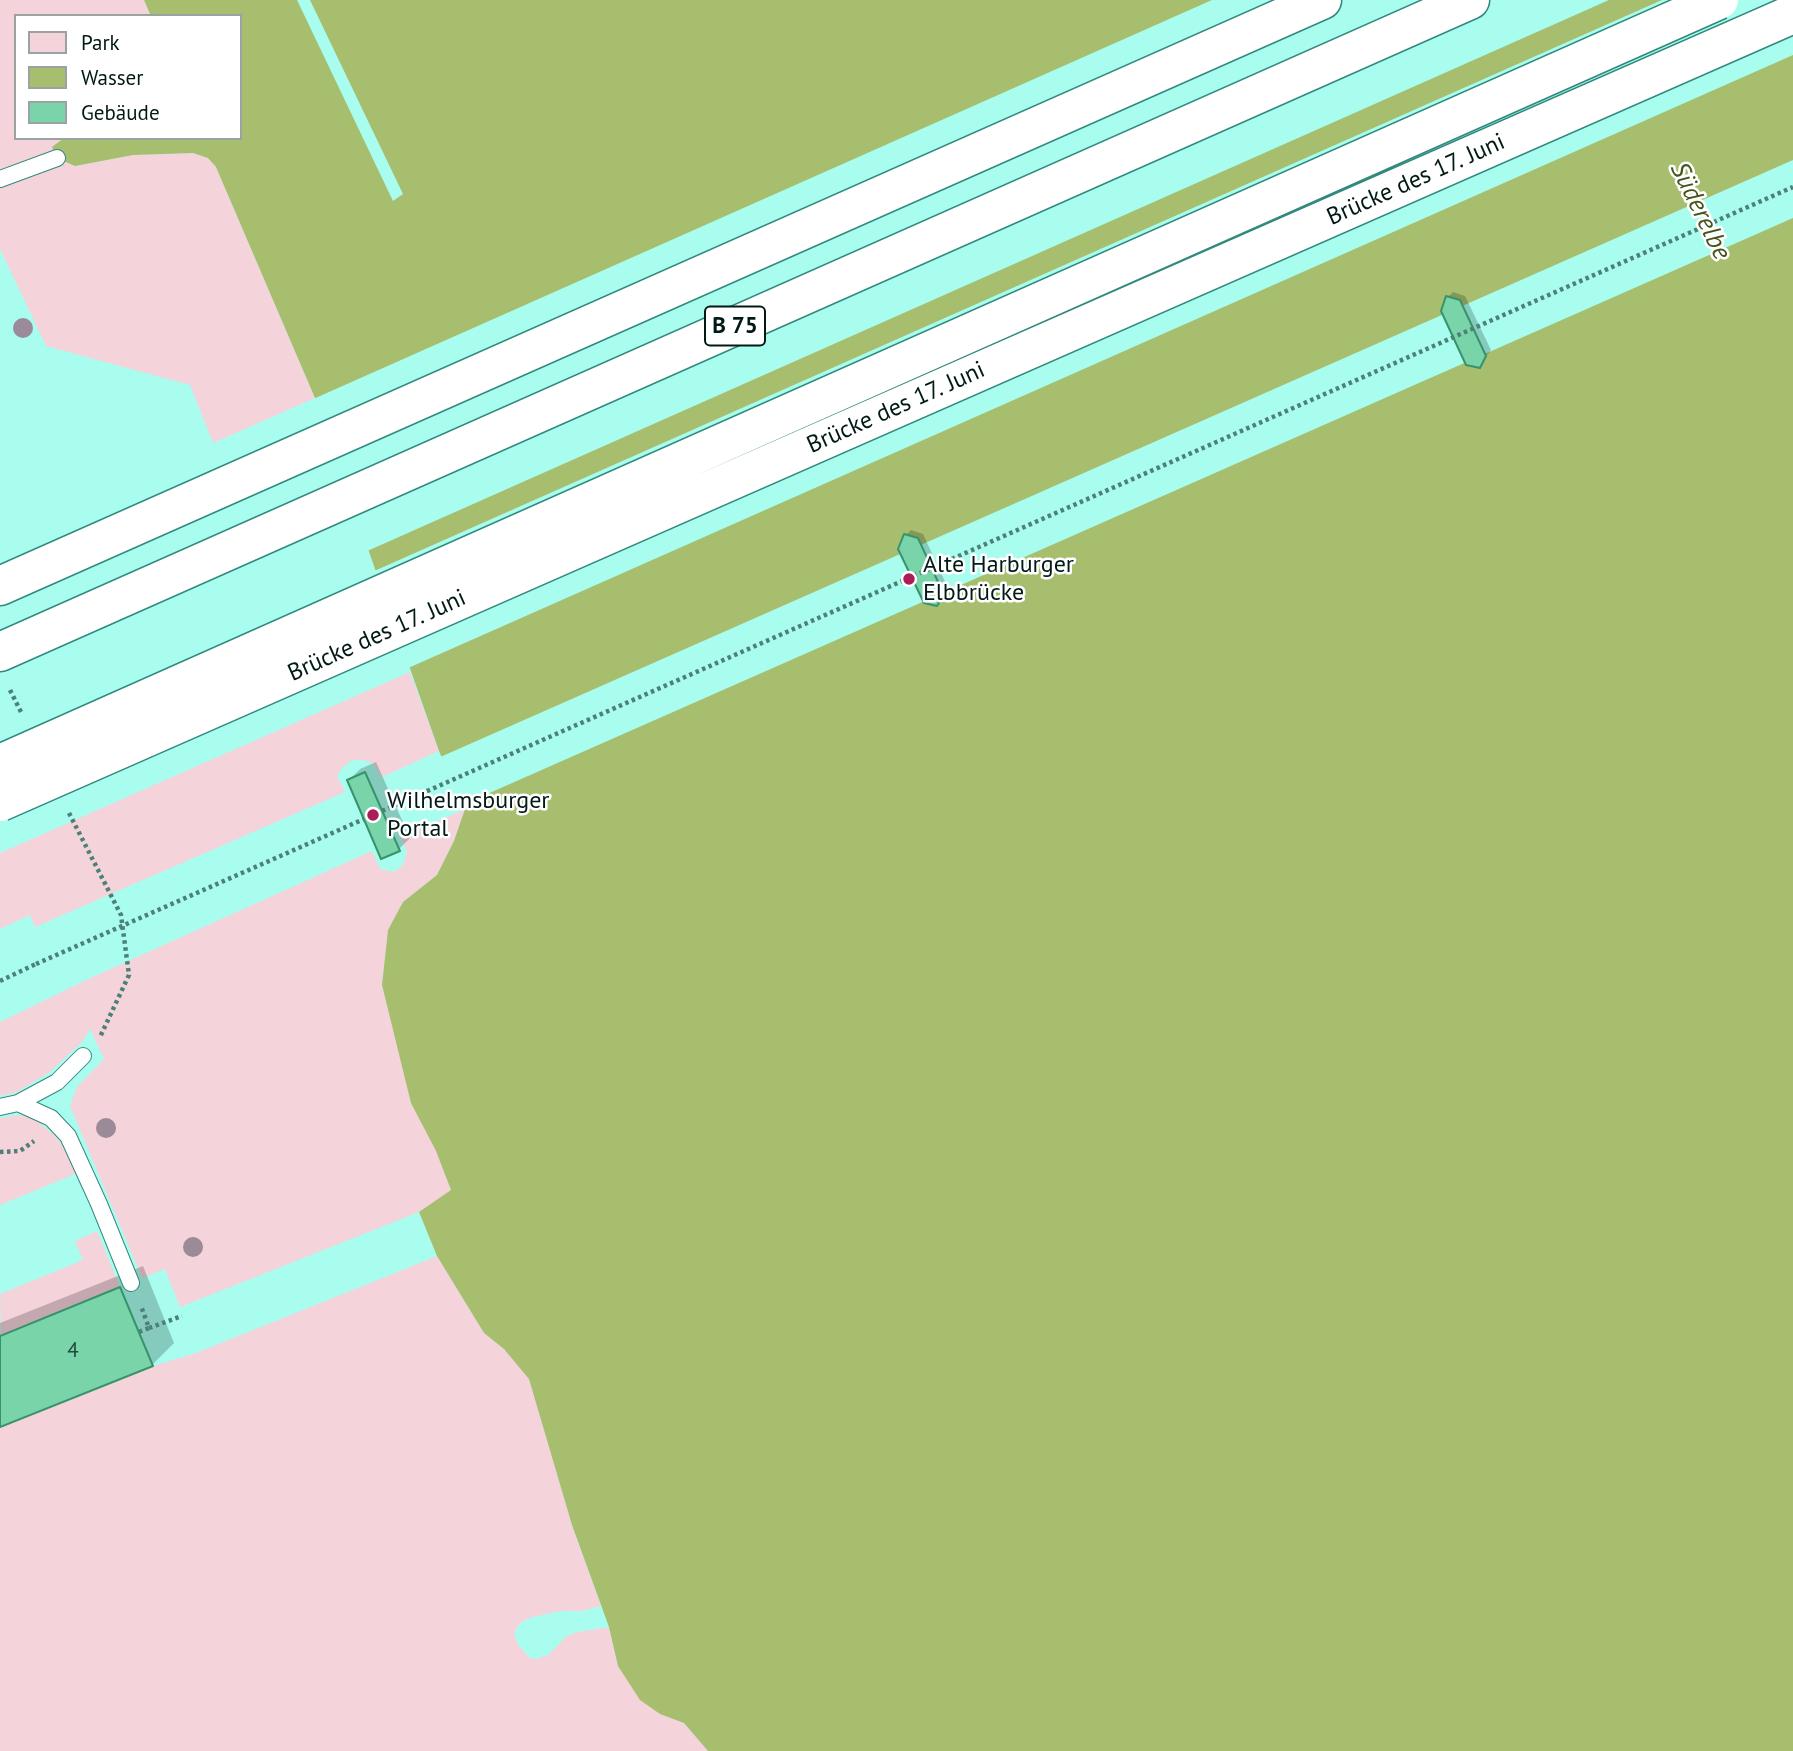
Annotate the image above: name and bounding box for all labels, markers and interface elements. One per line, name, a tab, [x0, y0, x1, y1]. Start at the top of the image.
legend	[14, 14, 242, 140]
text: Park	[81, 29, 120, 56]
text: Wasser	[81, 64, 143, 91]
text: Gebäude	[81, 99, 160, 126]
street label: Brücke des 17. Juni	[1322, 128, 1510, 232]
water label: Süderelbe	[1663, 157, 1737, 265]
road number: B 75	[705, 306, 765, 346]
street label: Brücke des 17. Juni	[802, 356, 990, 460]
place label: Alte Harburger Elbbrücke	[923, 551, 1074, 607]
marker: Alte Harburger Elbbrücke	[901, 571, 917, 587]
street label: Brücke des 17. Juni	[283, 584, 471, 688]
place label: Wilhelmsburger Portal	[387, 787, 550, 843]
marker: Wilhelmsburger Portal	[365, 807, 381, 823]
house number: 4	[67, 1338, 79, 1364]

